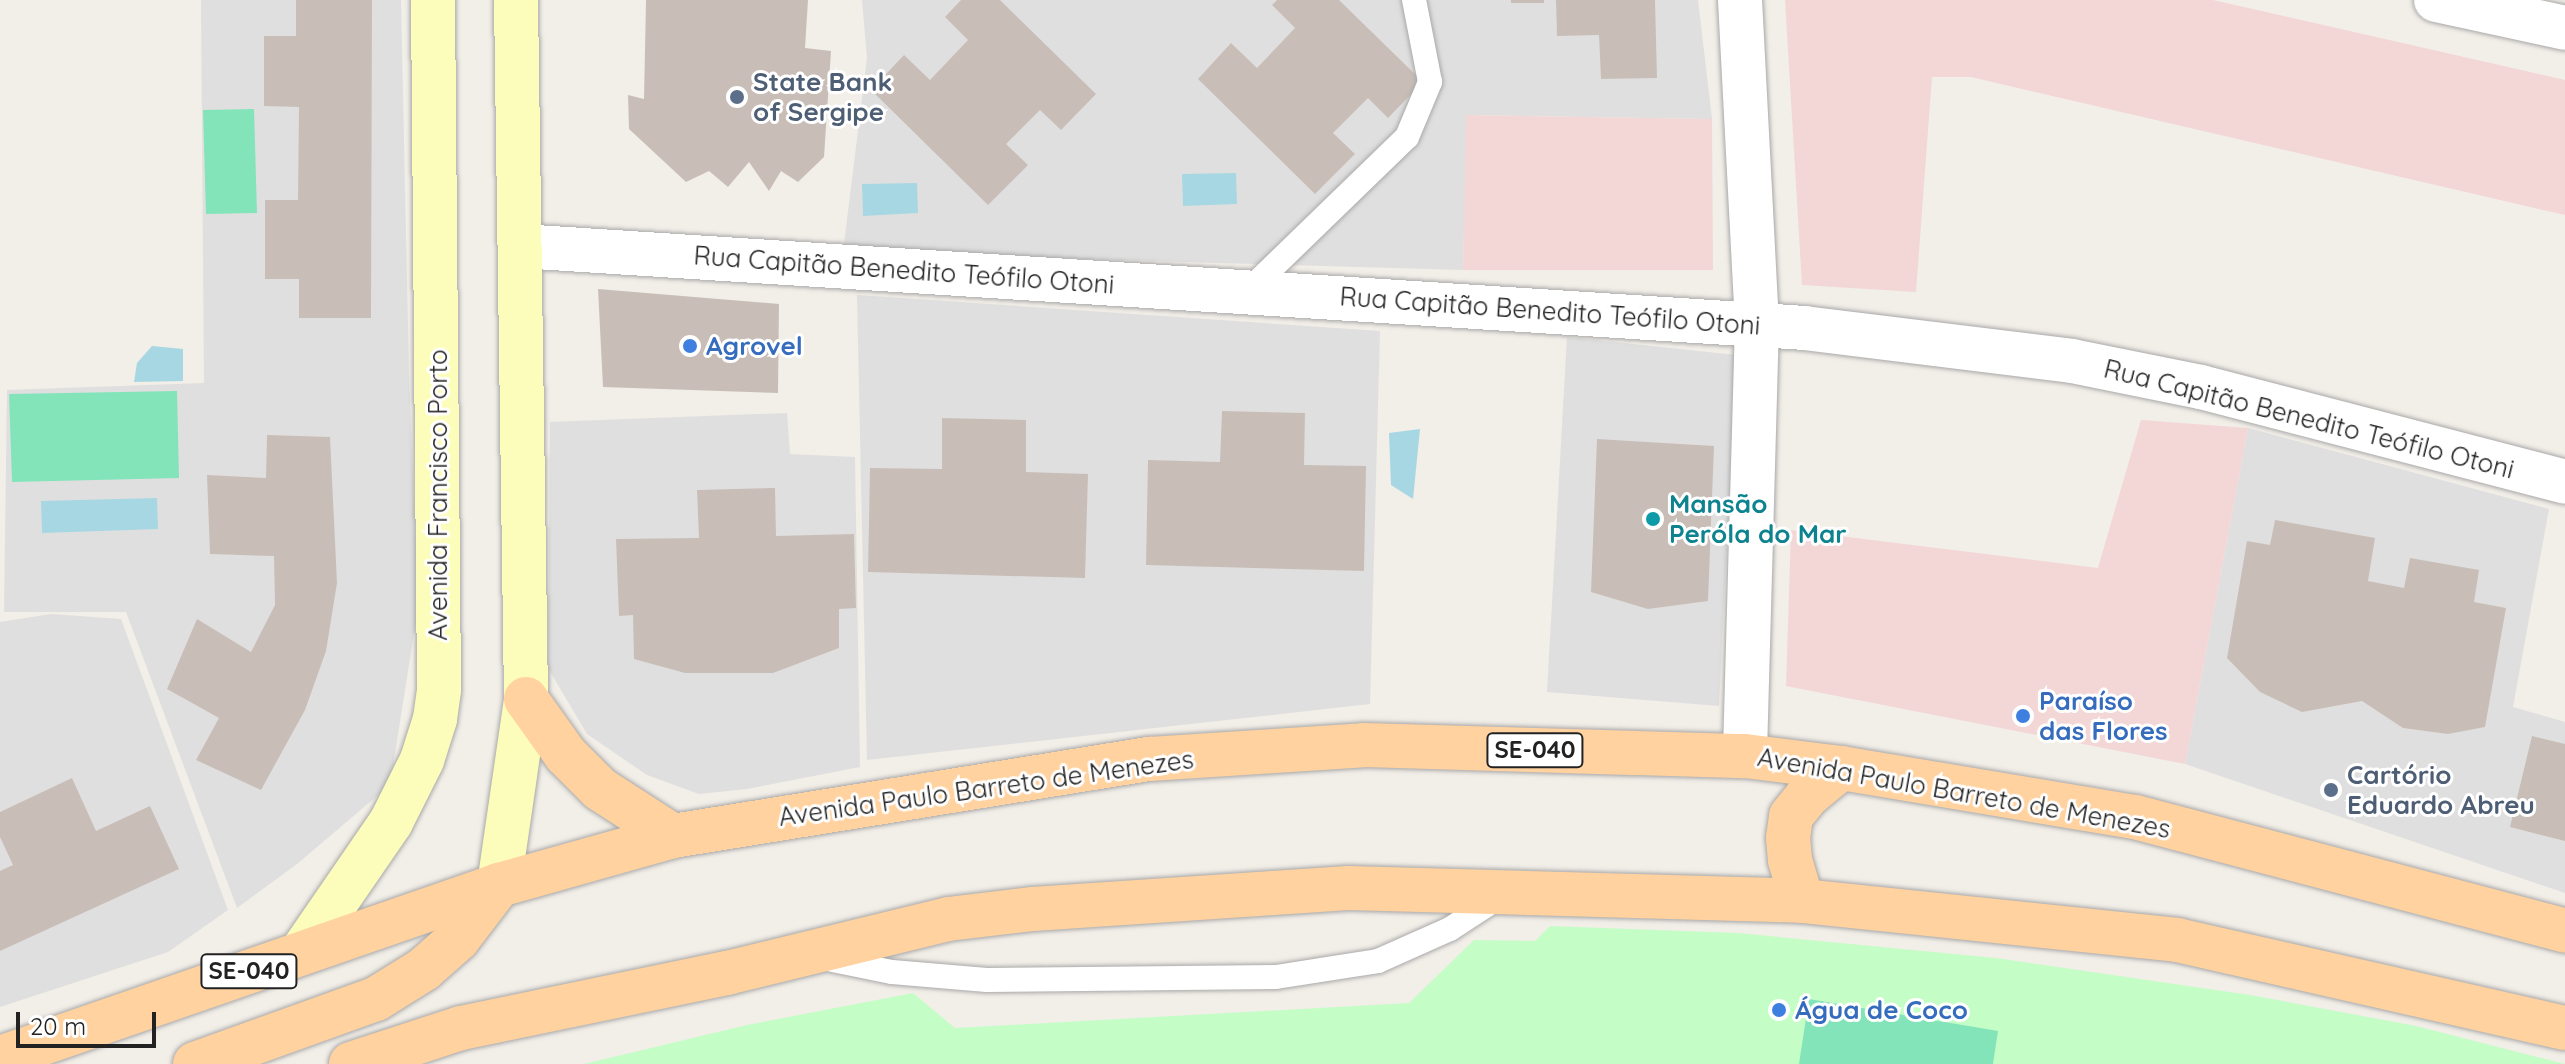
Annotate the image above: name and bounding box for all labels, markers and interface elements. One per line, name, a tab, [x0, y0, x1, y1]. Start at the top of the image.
place label: State Bank of Sergipe	[753, 66, 892, 128]
marker: State Bank of Sergipe	[728, 88, 746, 106]
street label: Rua Capitão Benedito Teófilo Otoni	[693, 240, 1115, 300]
street label: Rua Capitão Benedito Teófilo Otoni	[1339, 281, 1761, 341]
place label: Agrovel	[706, 330, 803, 362]
marker: Agrovel	[681, 337, 699, 355]
street label: Avenida Francisco Porto	[422, 349, 454, 641]
street label: Rua Capitão Benedito Teófilo Otoni	[2101, 353, 2517, 485]
place label: Mansão Peróla do Mar	[1669, 488, 1847, 550]
marker: Mansão Peróla do Mar	[1644, 510, 1662, 528]
place label: Paraíso das Flores	[2039, 685, 2168, 746]
marker: Paraíso das Flores	[2014, 707, 2032, 725]
road number: SE-040	[1485, 730, 1585, 770]
street label: Avenida Paulo Barreto de Menezes	[1755, 741, 2173, 845]
street label: Avenida Paulo Barreto de Menezes	[777, 743, 1195, 833]
place label: Cartório Eduardo Abreu	[2347, 759, 2535, 820]
marker: Cartório Eduardo Abreu	[2322, 781, 2340, 799]
road number: SE-040	[199, 951, 299, 991]
place label: Água de Coco	[1795, 994, 1968, 1026]
scale bar	[20, 996, 160, 1046]
marker: Água de Coco	[1770, 1001, 1788, 1019]
text: 20 m	[30, 1011, 86, 1041]

